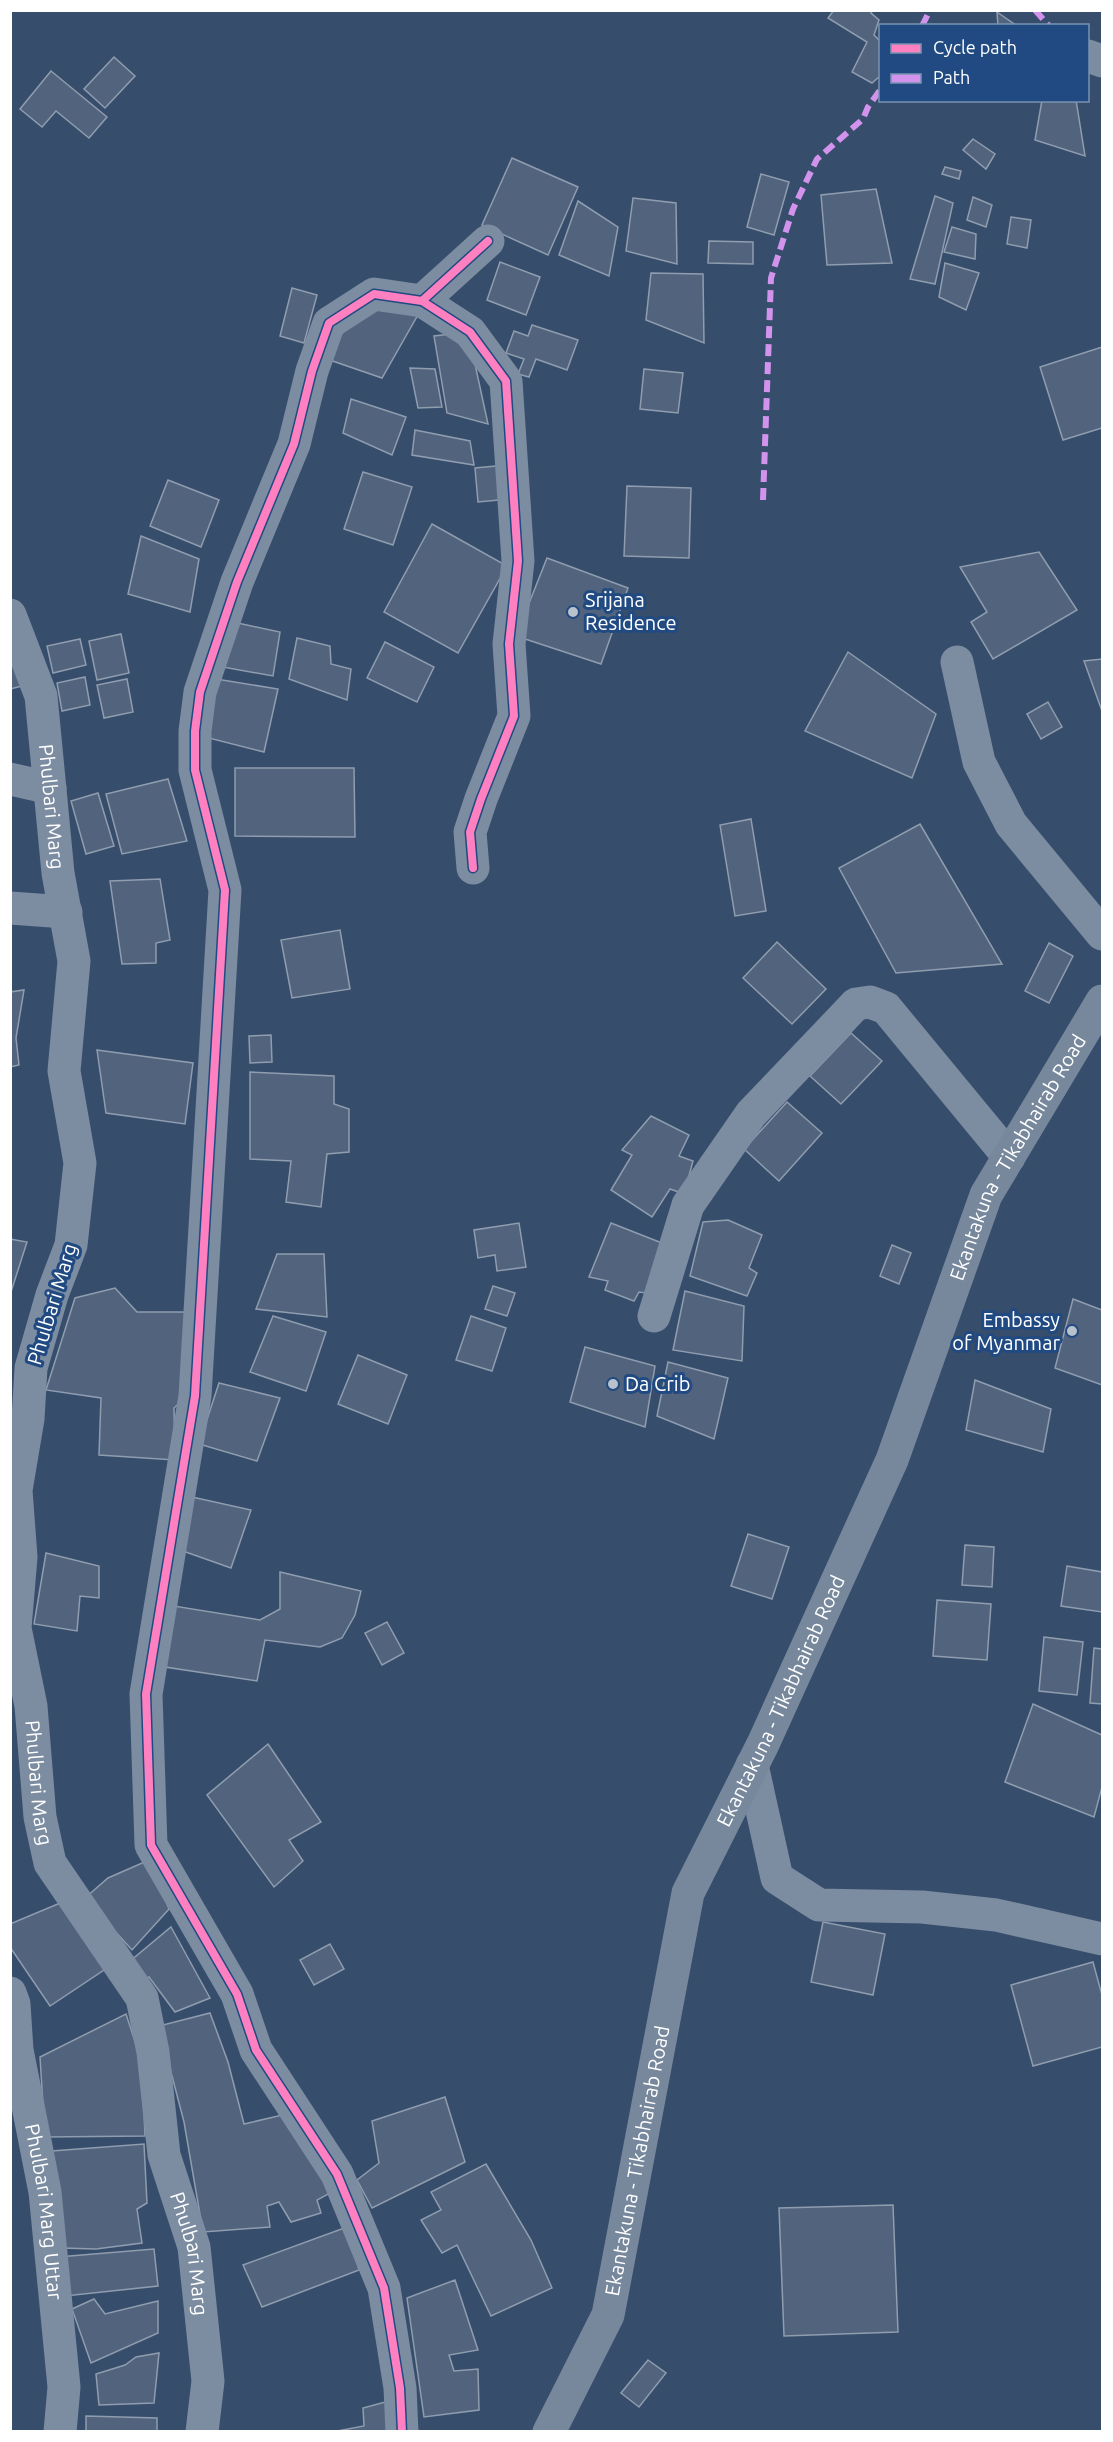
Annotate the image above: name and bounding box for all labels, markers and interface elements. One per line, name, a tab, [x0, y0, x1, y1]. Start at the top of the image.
legend	[879, 24, 1089, 102]
text: Cycle path	[933, 37, 1017, 57]
text: Path	[933, 67, 970, 87]
place label: Srijana Residence	[585, 588, 676, 634]
marker: Srijana Residence	[566, 605, 580, 619]
street label: Phulbari Marg	[35, 743, 70, 870]
street label: Ekantakuna - Tikabhairab Road	[945, 1030, 1090, 1283]
street label: Phulbari Marg	[22, 1240, 81, 1367]
place label: Embassy of Myanmar	[952, 1308, 1060, 1354]
marker: Embassy of Myanmar	[1065, 1324, 1079, 1338]
place label: Da Crib	[625, 1372, 690, 1395]
marker: Da Crib	[606, 1377, 620, 1391]
street label: Ekantakuna - Tikabhairab Road	[712, 1572, 849, 1830]
street label: Phulbari Marg	[21, 1719, 58, 1847]
street label: Ekantakuna - Tikabhairab Road	[600, 2024, 674, 2298]
street label: Phulbari Marg Uttar	[21, 2122, 67, 2301]
street label: Phulbari Marg	[166, 2189, 213, 2317]

